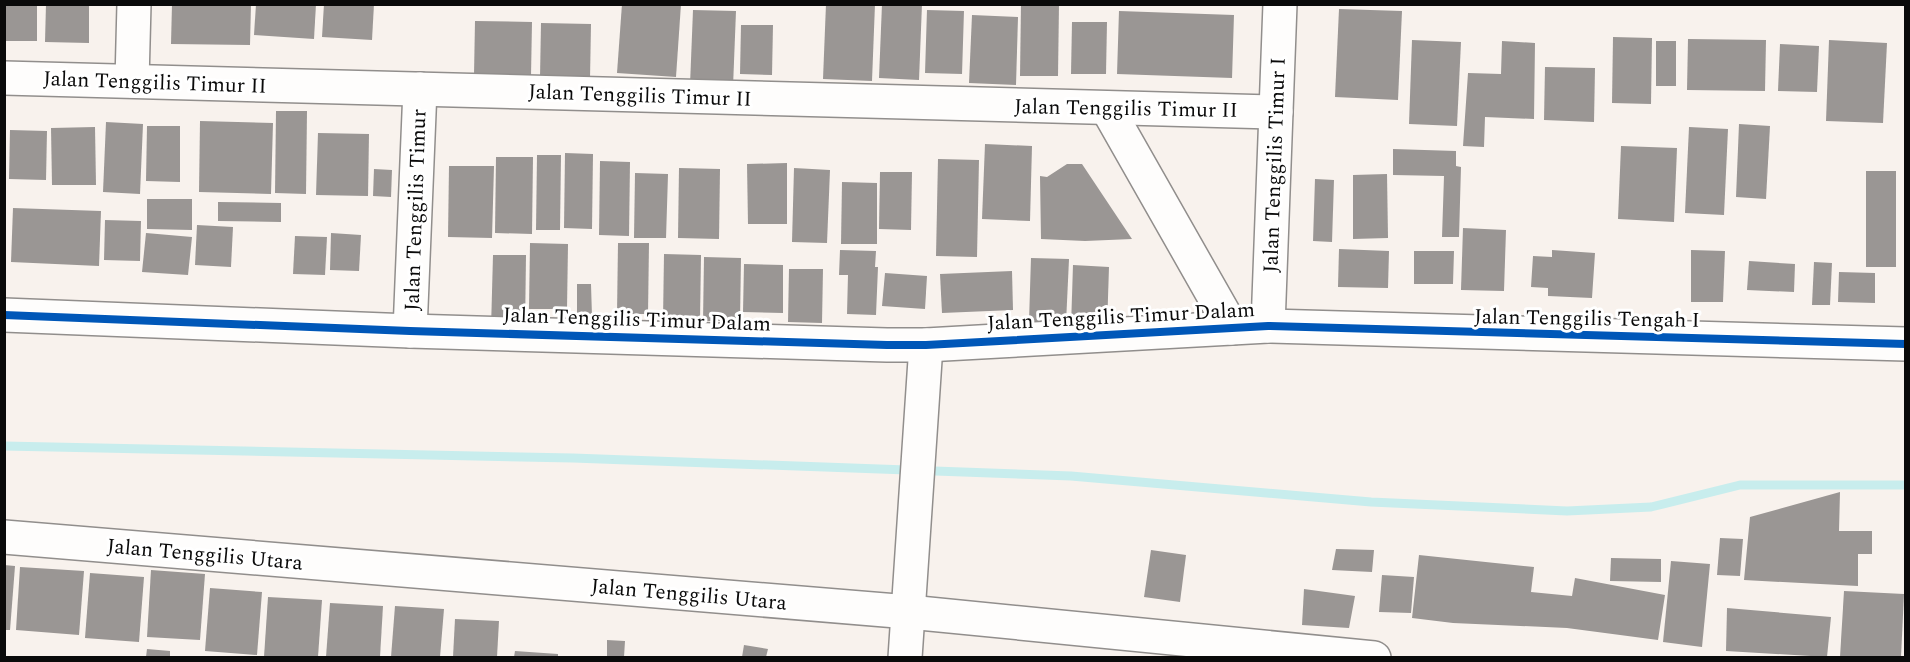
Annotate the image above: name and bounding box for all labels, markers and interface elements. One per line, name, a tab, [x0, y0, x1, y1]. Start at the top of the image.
street label: Jalan Tenggilis Timur I	[1255, 57, 1295, 273]
street label: Jalan Tenggilis Timur II	[43, 63, 267, 103]
street label: Jalan Tenggilis Timur II	[528, 76, 752, 116]
street label: Jalan Tenggilis Timur II	[1014, 91, 1238, 127]
street label: Jalan Tenggilis Timur	[396, 108, 436, 312]
street label: Jalan Tenggilis Timur Dalam	[986, 294, 1256, 340]
street label: Jalan Tenggilis Timur Dalam	[502, 299, 772, 341]
street label: Jalan Tenggilis Tengah I	[1474, 301, 1700, 337]
street label: Jalan Tenggilis Utara	[106, 530, 305, 580]
street label: Jalan Tenggilis Utara	[590, 570, 789, 620]

